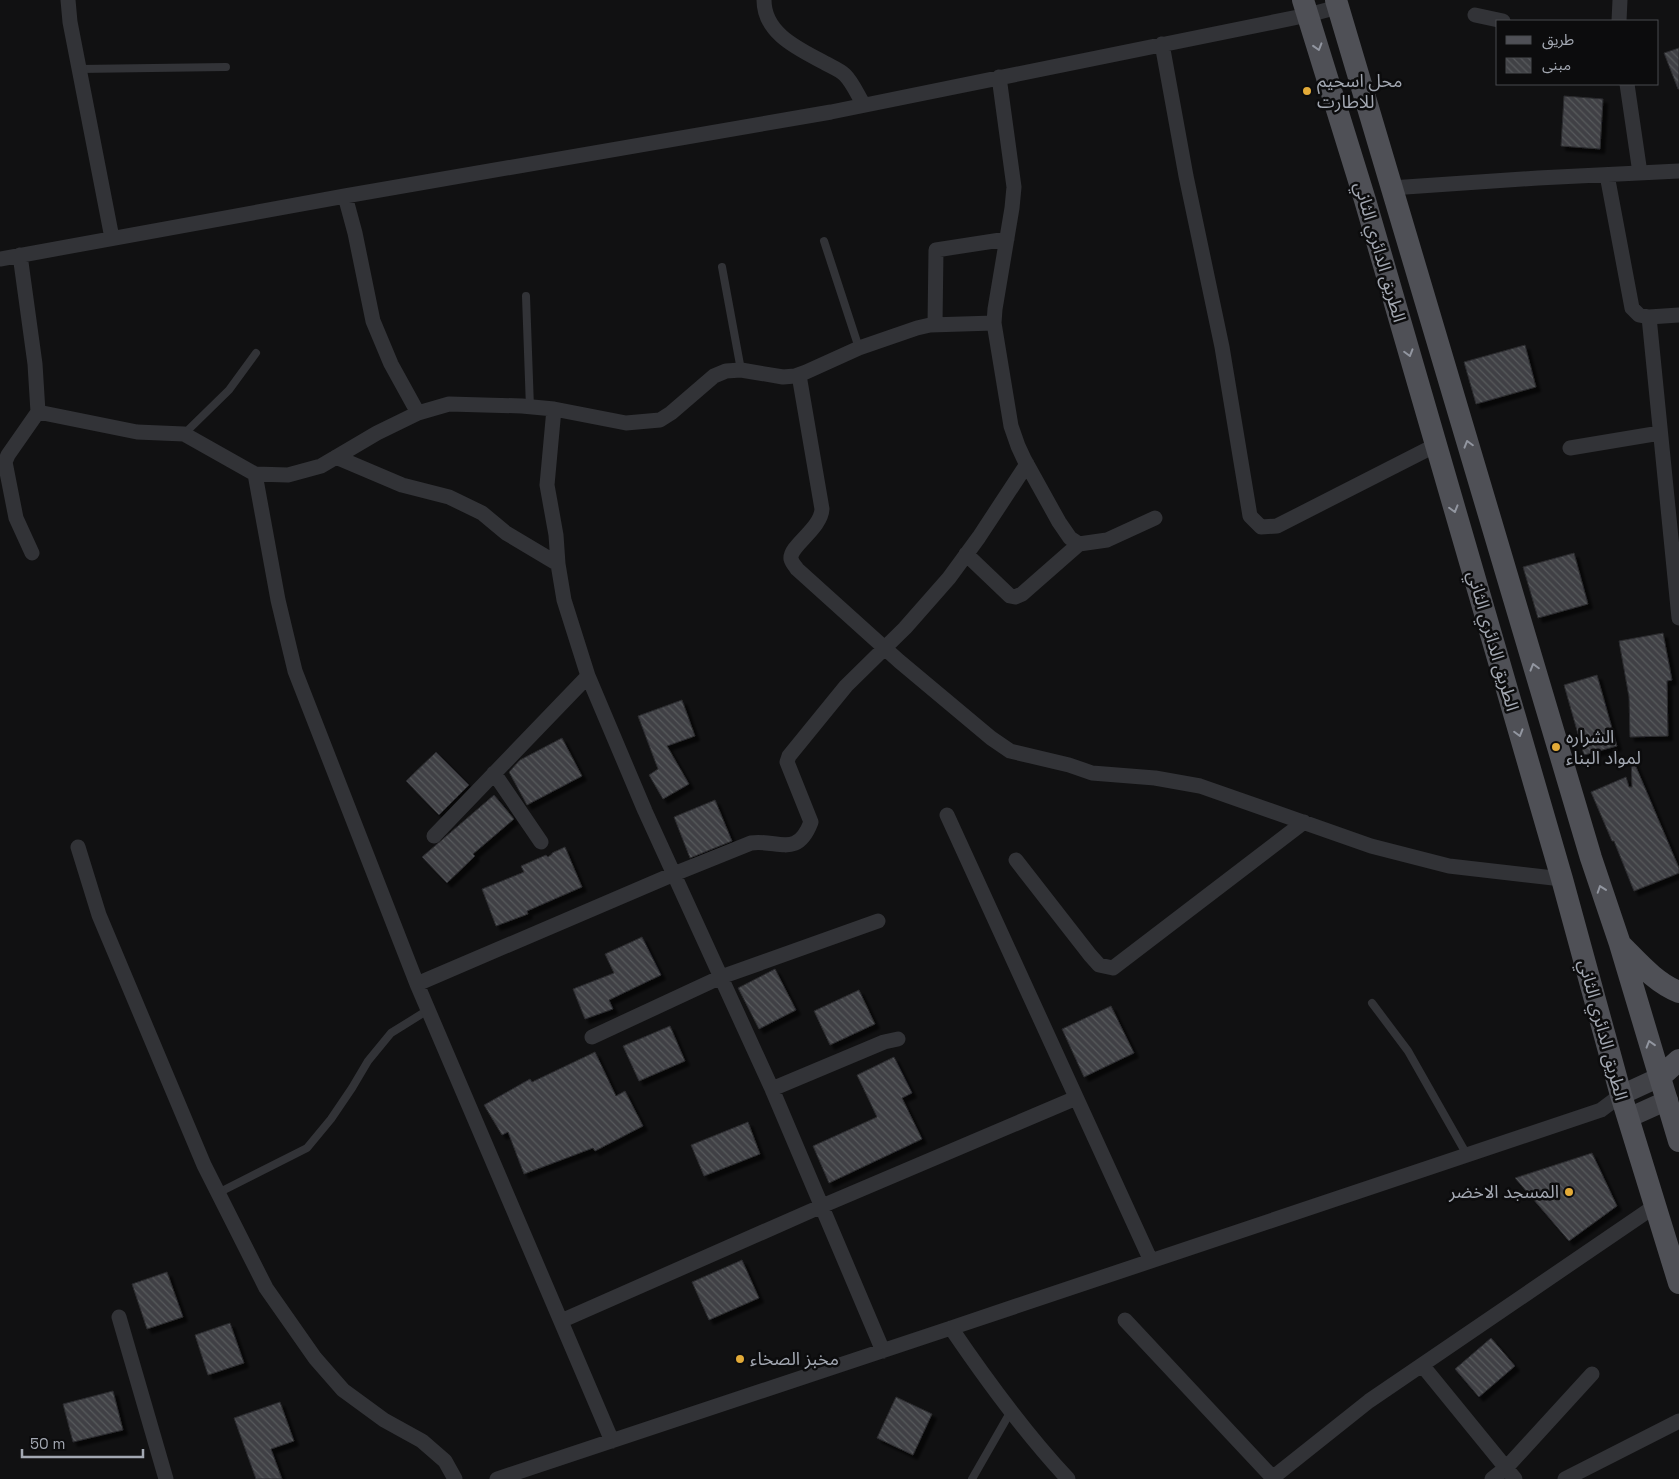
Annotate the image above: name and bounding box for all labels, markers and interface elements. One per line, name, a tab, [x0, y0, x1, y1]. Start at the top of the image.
legend	[1496, 20, 1659, 85]
text: طريق	[1542, 30, 1574, 50]
one-way arrow	[1312, 42, 1322, 50]
text: مبنى	[1542, 55, 1571, 74]
place label: محل اسحيم للاطارت	[1317, 69, 1402, 113]
marker: محل اسحيم للاطارت	[1301, 85, 1313, 97]
street label: الطريق الدائري الثاني	[1347, 179, 1412, 325]
one-way arrow	[1404, 349, 1414, 357]
one-way arrow	[1464, 440, 1474, 448]
one-way arrow	[1449, 505, 1459, 513]
street label: الطريق الدائري الثاني	[1460, 568, 1525, 714]
one-way arrow	[1530, 663, 1540, 671]
place label: الشراره لمواد البناء	[1566, 725, 1641, 769]
one-way arrow	[1514, 728, 1524, 736]
marker: الشراره لمواد البناء	[1550, 741, 1562, 753]
one-way arrow	[1597, 885, 1607, 894]
street label: الطريق الدائري الثاني	[1572, 957, 1633, 1103]
one-way arrow	[1646, 1040, 1656, 1049]
place label: المسجد الاخضر	[1448, 1180, 1559, 1203]
marker: المسجد الاخضر	[1563, 1186, 1575, 1198]
place label: مخبز الصخاء	[750, 1347, 839, 1370]
marker: مخبز الصخاء	[734, 1353, 746, 1365]
scale bar	[22, 1426, 144, 1458]
text: 50 m	[30, 1434, 65, 1453]

